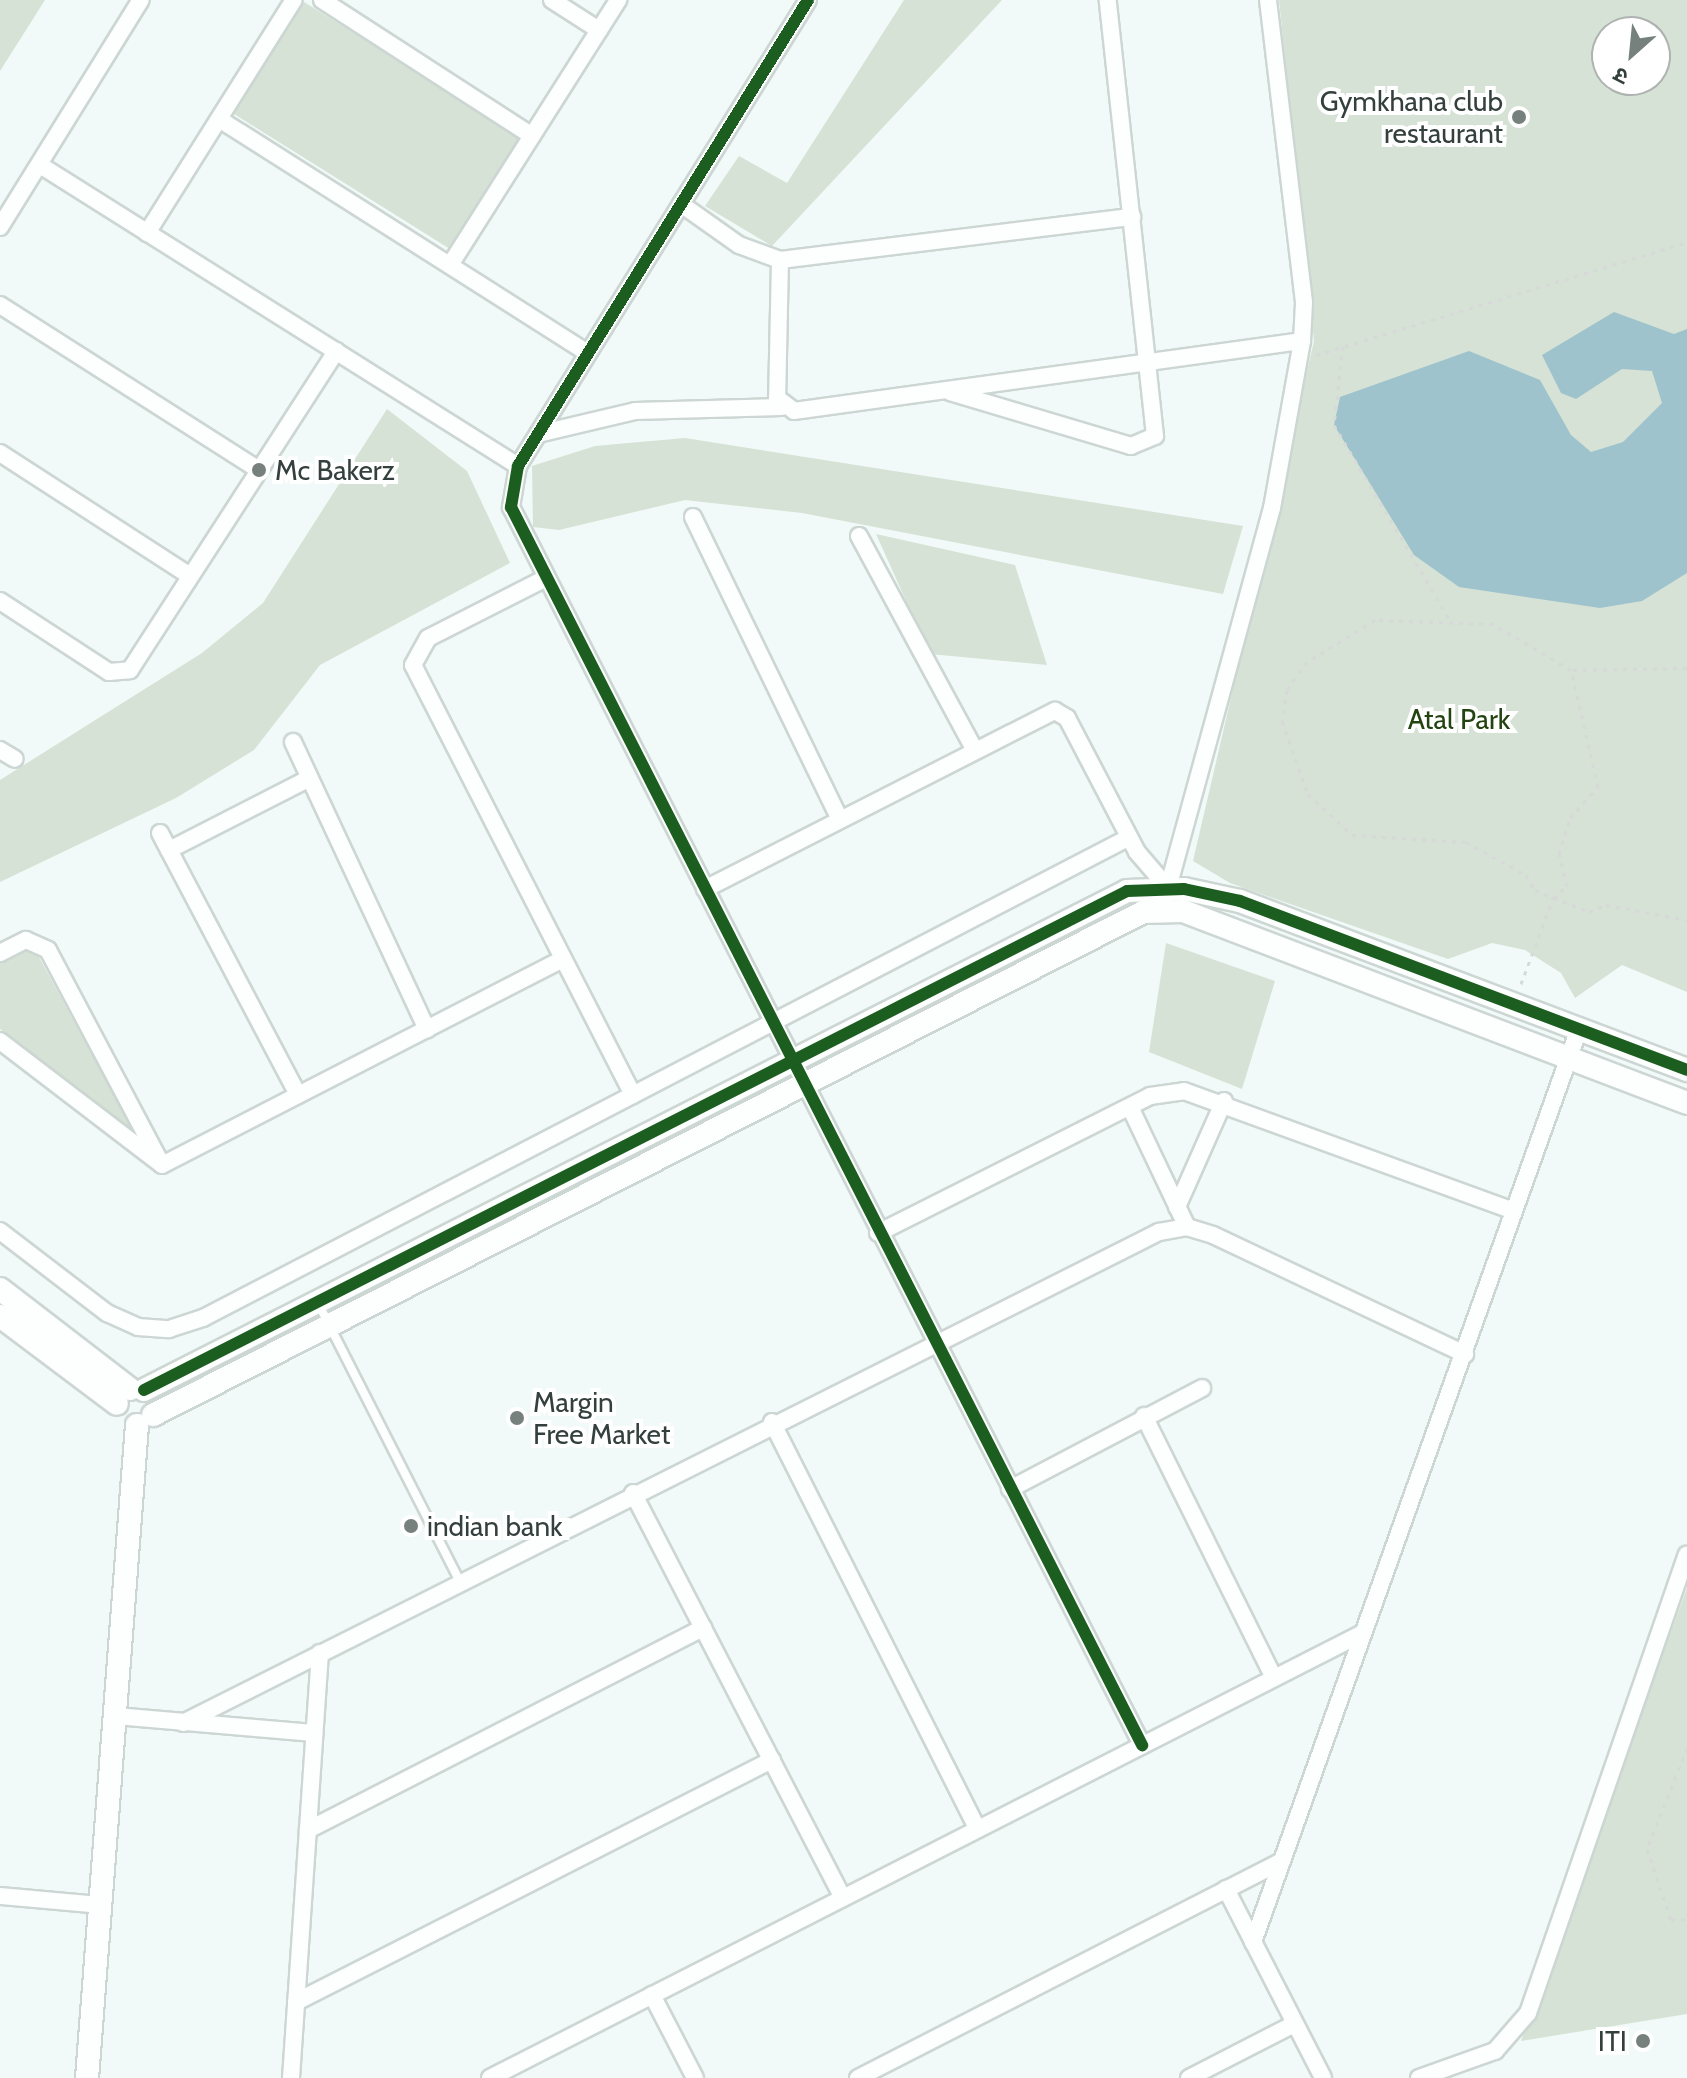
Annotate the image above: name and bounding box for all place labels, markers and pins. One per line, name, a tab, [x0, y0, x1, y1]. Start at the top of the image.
place label: Gymkhana club restaurant	[1320, 84, 1503, 150]
marker: Gymkhana club restaurant	[1510, 108, 1528, 126]
place label: Mc Bakerz	[275, 453, 395, 487]
marker: Mc Bakerz	[250, 461, 268, 479]
place label: Margin Free Market	[533, 1385, 670, 1451]
marker: Margin Free Market	[508, 1409, 526, 1427]
place label: indian bank	[427, 1509, 563, 1543]
marker: indian bank	[402, 1517, 420, 1535]
place label: ITI	[1598, 2024, 1627, 2058]
marker: ITI	[1634, 2032, 1652, 2050]

